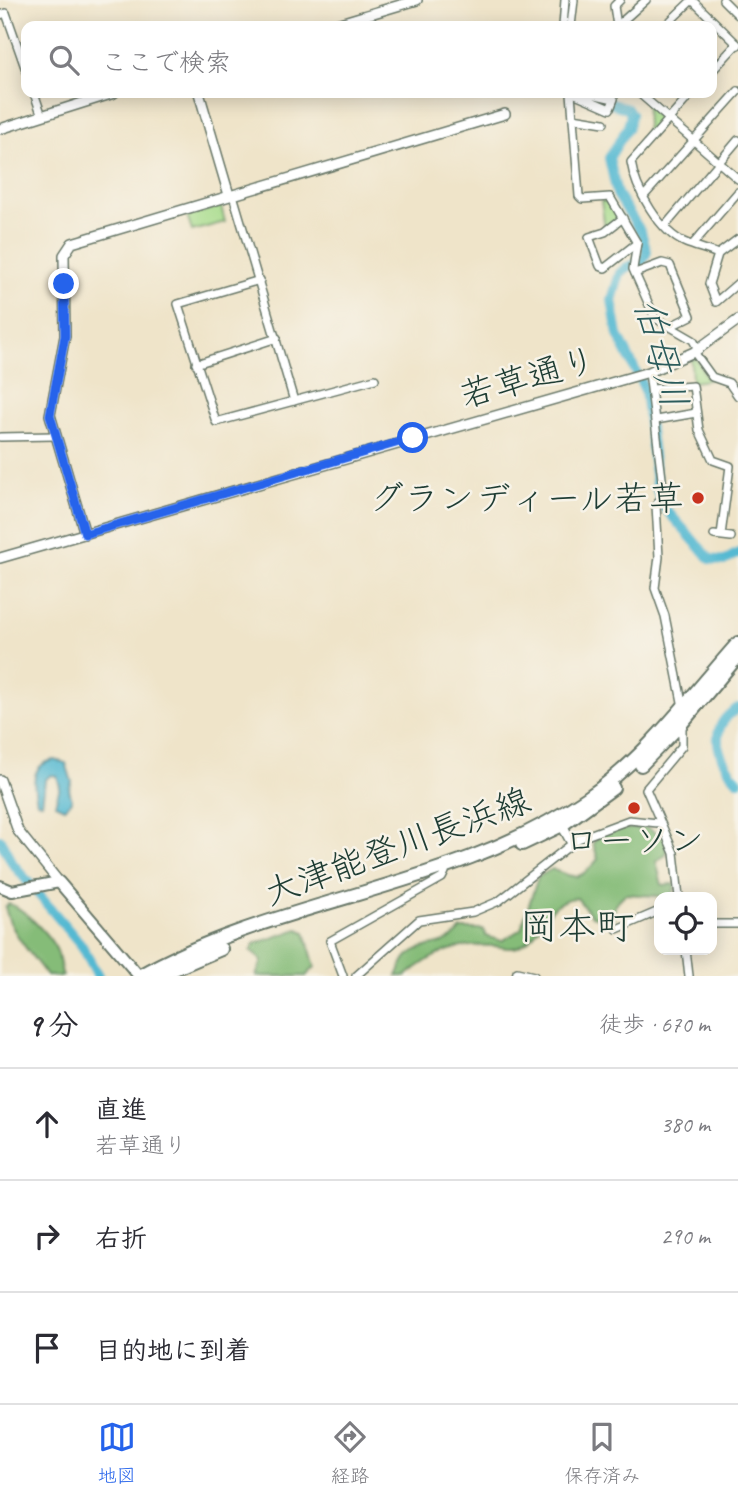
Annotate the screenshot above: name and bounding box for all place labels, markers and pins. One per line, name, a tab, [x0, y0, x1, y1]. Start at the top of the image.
place label: グランディール若草	[369, 476, 684, 521]
marker: グランディール若草	[690, 490, 706, 506]
marker: ローソン	[626, 800, 642, 816]
place label: ローソン	[564, 818, 704, 863]

